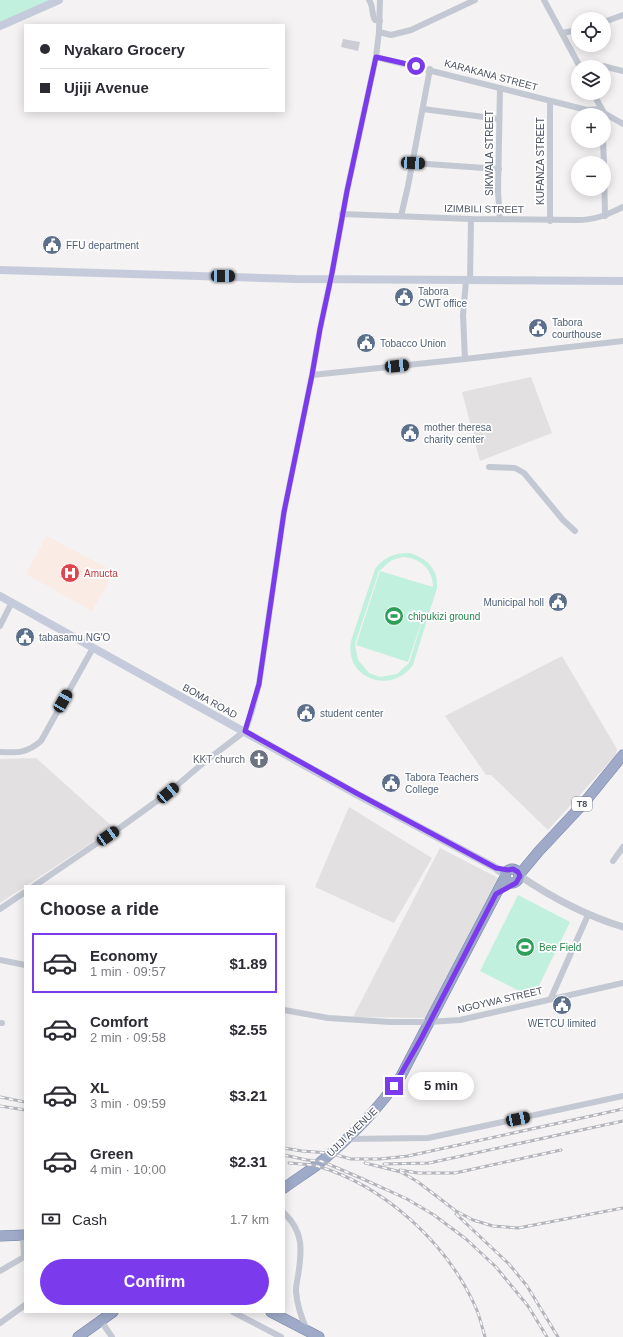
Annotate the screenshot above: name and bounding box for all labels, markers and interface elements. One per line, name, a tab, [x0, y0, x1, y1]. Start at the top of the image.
map controls	[571, 12, 611, 196]
button: locate	[571, 12, 611, 52]
text: Nyakaro Grocery	[64, 41, 185, 58]
route start	[407, 57, 425, 75]
street label: KARAKANA STREET	[443, 57, 539, 93]
button: layers	[571, 60, 611, 100]
text: Ujiji Avenue	[64, 79, 149, 96]
button: +	[571, 108, 611, 148]
street label: SIKWALA STREET	[484, 110, 495, 196]
street label: KUFANZA STREET	[535, 117, 546, 205]
car	[401, 156, 425, 170]
button: −	[571, 156, 611, 196]
street label: IZIMBILI STREET	[444, 203, 524, 215]
public building icon: FFU department	[41, 234, 63, 256]
place label: FFU department	[66, 240, 139, 251]
car	[211, 270, 235, 282]
public building icon: Tabora CWT office	[393, 286, 415, 308]
place label: Tabora CWT office	[418, 286, 468, 309]
public building icon: Tabora courthouse	[527, 317, 549, 339]
place label: Tabora courthouse	[552, 317, 602, 340]
public building icon: Tobacco Union	[355, 332, 377, 354]
place label: Tobacco Union	[380, 338, 446, 349]
car	[384, 359, 410, 373]
public building icon: mother theresa charity center	[399, 422, 421, 444]
place label: mother theresa charity center	[424, 422, 492, 445]
hospital icon: Amucta	[59, 562, 81, 584]
place label: Amucta	[84, 568, 118, 579]
public building icon: Municipal holl	[547, 591, 569, 613]
place label: Municipal holl	[483, 597, 544, 608]
sports icon: chipukizi ground	[383, 605, 405, 627]
place label: chipukizi ground	[408, 611, 480, 622]
public building icon: tabasamu NG'O	[14, 626, 36, 648]
place label: tabasamu NG'O	[39, 632, 111, 643]
street label: BOMA ROAD	[181, 682, 239, 720]
car	[52, 688, 74, 714]
public building icon: student center	[295, 702, 317, 724]
place label: student center	[320, 708, 384, 719]
church icon: KKT church	[248, 748, 270, 770]
place label: KKT church	[193, 754, 245, 765]
public building icon: Tabora Teachers College	[380, 772, 402, 794]
place label: Tabora Teachers College	[405, 772, 479, 795]
car	[155, 781, 181, 805]
road number: T8	[572, 797, 592, 811]
car	[95, 824, 121, 848]
text: Choose a ride	[40, 899, 159, 919]
sports icon: Bee Field	[514, 936, 536, 958]
place label: Bee Field	[539, 942, 581, 953]
icon: car	[42, 945, 78, 981]
text: Economy	[90, 947, 158, 964]
text: $1.89	[229, 955, 267, 972]
text: 1 min · 09:57	[90, 964, 166, 979]
street label: NGOYWA STREET	[456, 985, 544, 1015]
public building icon: WETCU limited	[551, 994, 573, 1016]
icon: car	[42, 1011, 78, 1047]
text: Comfort	[90, 1013, 148, 1030]
place label: WETCU limited	[528, 1018, 596, 1029]
text: $2.55	[229, 1021, 267, 1038]
text: 2 min · 09:58	[90, 1030, 166, 1045]
callout: 5 min	[408, 1072, 474, 1100]
icon: car	[42, 1077, 78, 1113]
route end	[385, 1077, 403, 1095]
text: 5 min	[424, 1078, 458, 1093]
text: XL	[90, 1079, 109, 1096]
text: $3.21	[229, 1087, 267, 1104]
text: 3 min · 09:59	[90, 1096, 166, 1111]
street label: UJIJI AVENUE	[325, 1105, 380, 1159]
car	[505, 1111, 531, 1127]
icon: car	[42, 1143, 78, 1179]
text: Green	[90, 1145, 133, 1162]
text: $2.31	[229, 1153, 267, 1170]
text: 4 min · 10:00	[90, 1162, 166, 1177]
icon: cash	[40, 1208, 62, 1230]
text: Cash	[72, 1211, 107, 1228]
text: 1.7 km	[230, 1212, 269, 1227]
button: Confirm	[40, 1259, 269, 1305]

